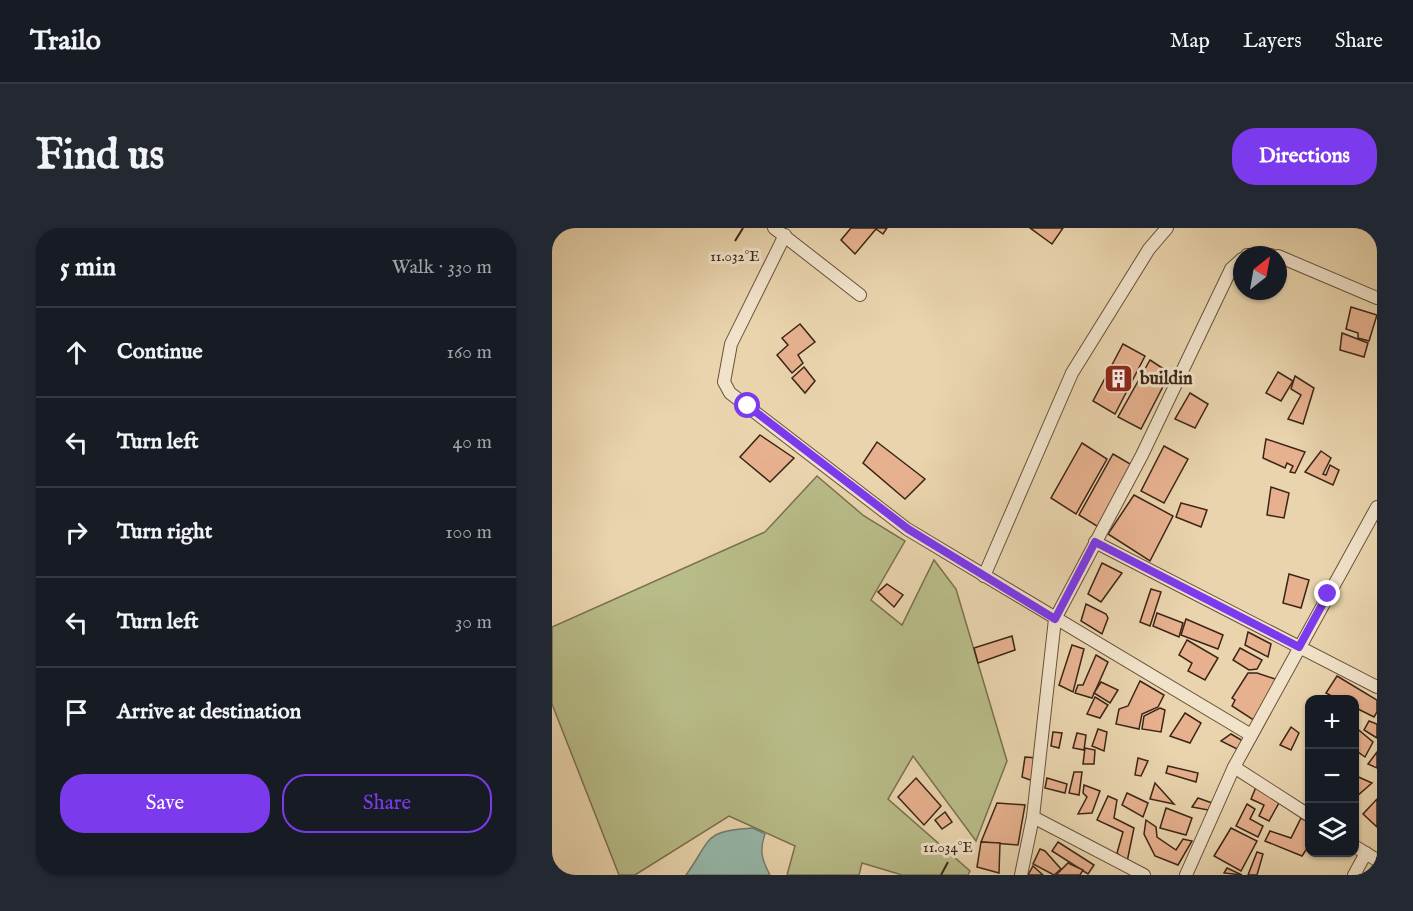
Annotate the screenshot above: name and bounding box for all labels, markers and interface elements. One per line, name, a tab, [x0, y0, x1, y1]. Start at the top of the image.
text: Trailo	[30, 24, 101, 59]
text: Map	[1170, 28, 1210, 55]
text: Layers	[1243, 28, 1302, 55]
text: Share	[1335, 28, 1383, 55]
button: Directions	[1232, 128, 1377, 185]
text: Find us	[36, 130, 164, 183]
north arrow	[1233, 246, 1287, 300]
text: 11.032°E	[710, 247, 760, 266]
text: 5 min	[60, 251, 116, 284]
text: Walk · 330 m	[392, 255, 492, 280]
icon: ahead	[60, 336, 93, 369]
text: Continue	[117, 338, 203, 366]
text: 160 m	[446, 340, 492, 365]
building icon: buildin	[1103, 363, 1135, 395]
place label: buildin	[1139, 368, 1193, 391]
route start	[734, 392, 760, 418]
icon: left	[60, 426, 93, 459]
text: Turn left	[117, 428, 199, 456]
text: 40 m	[453, 430, 492, 455]
icon: right	[60, 516, 93, 549]
text: Turn right	[117, 518, 212, 546]
text: 100 m	[445, 520, 492, 545]
route end	[1314, 580, 1340, 606]
icon: left	[60, 606, 93, 639]
text: Turn left	[117, 608, 199, 636]
text: 30 m	[455, 610, 492, 635]
map controls	[1305, 695, 1359, 857]
button: +	[1305, 695, 1359, 749]
icon: arrive	[60, 696, 93, 729]
text: Arrive at destination	[117, 698, 301, 726]
button: −	[1305, 749, 1359, 803]
button: Save	[60, 774, 270, 833]
button: Share	[282, 774, 492, 833]
button: layers	[1305, 803, 1359, 857]
text: 11.034°E	[923, 838, 973, 857]

